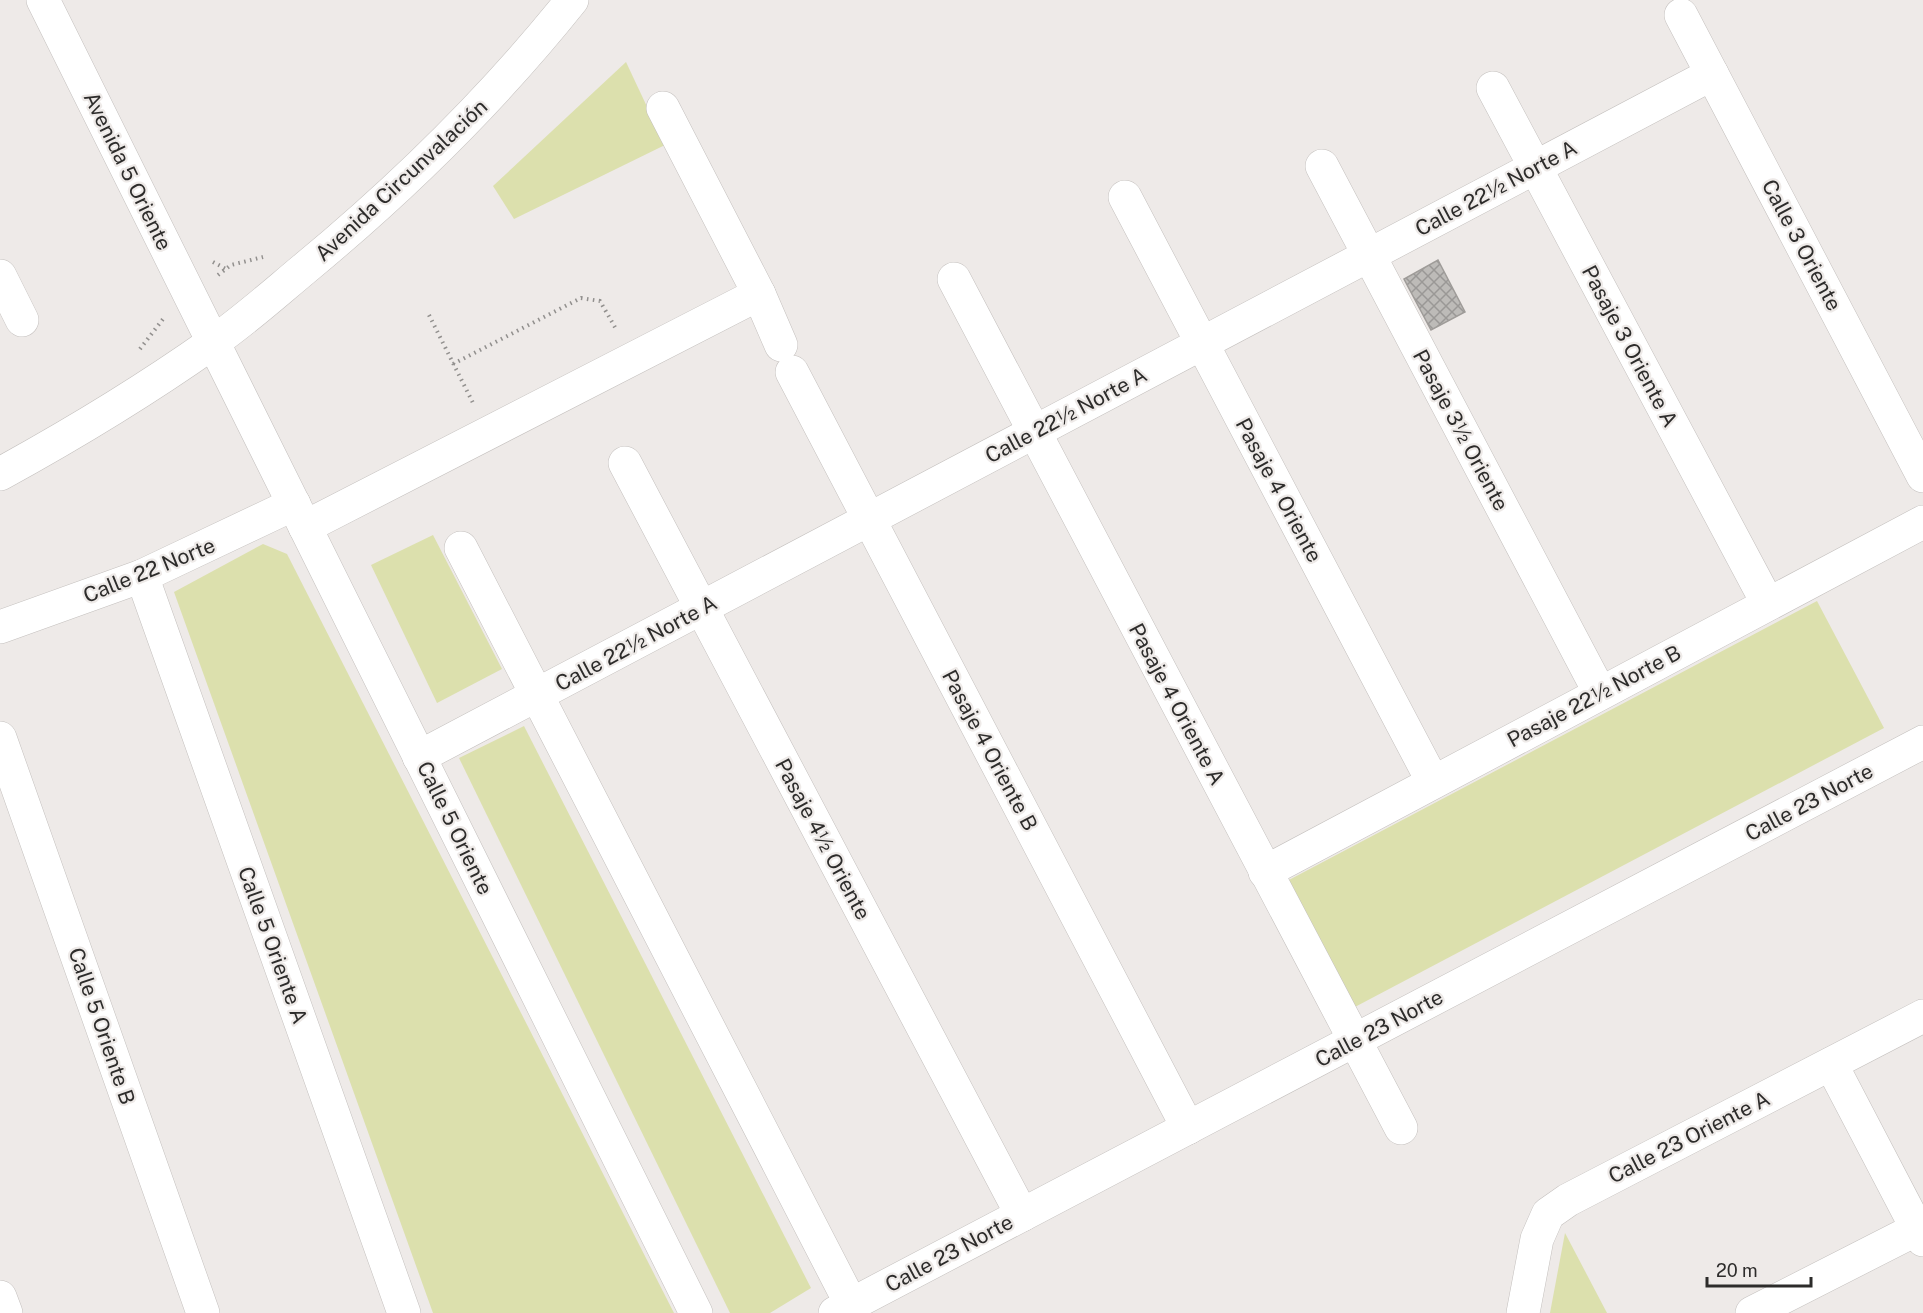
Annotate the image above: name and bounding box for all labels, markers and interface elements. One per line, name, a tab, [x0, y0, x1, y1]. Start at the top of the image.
street label: Avenida 5 Oriente	[79, 88, 177, 254]
street label: Avenida Circunvalación	[310, 94, 492, 266]
street label: Calle 22½ Norte A	[1411, 135, 1581, 241]
street label: Calle 3 Oriente	[1757, 175, 1847, 315]
street label: Pasaje 3 Oriente A	[1577, 261, 1683, 431]
street label: Pasaje 3½ Oriente	[1408, 345, 1514, 515]
street label: Calle 22½ Norte A	[981, 362, 1151, 468]
street label: Pasaje 4 Oriente	[1230, 414, 1328, 566]
street label: Calle 22 Norte	[79, 532, 219, 608]
street label: Calle 22½ Norte A	[551, 590, 721, 696]
street label: Pasaje 4 Oriente A	[1124, 619, 1230, 789]
street label: Pasaje 22½ Norte B	[1503, 640, 1685, 752]
street label: Pasaje 4 Oriente B	[937, 665, 1043, 835]
street label: Pasaje 4½ Oriente	[770, 754, 876, 924]
street label: Calle 5 Oriente	[412, 757, 498, 899]
street label: Calle 23 Norte	[1741, 758, 1877, 846]
street label: Calle 5 Oriente A	[233, 863, 313, 1027]
street label: Calle 5 Oriente B	[63, 944, 141, 1108]
street label: Calle 23 Norte	[1311, 984, 1447, 1072]
street label: Calle 23 Oriente A	[1604, 1086, 1774, 1188]
street label: Calle 23 Norte	[881, 1209, 1017, 1297]
scale bar	[1707, 1250, 1810, 1288]
text: 20 m	[1716, 1260, 1758, 1281]

